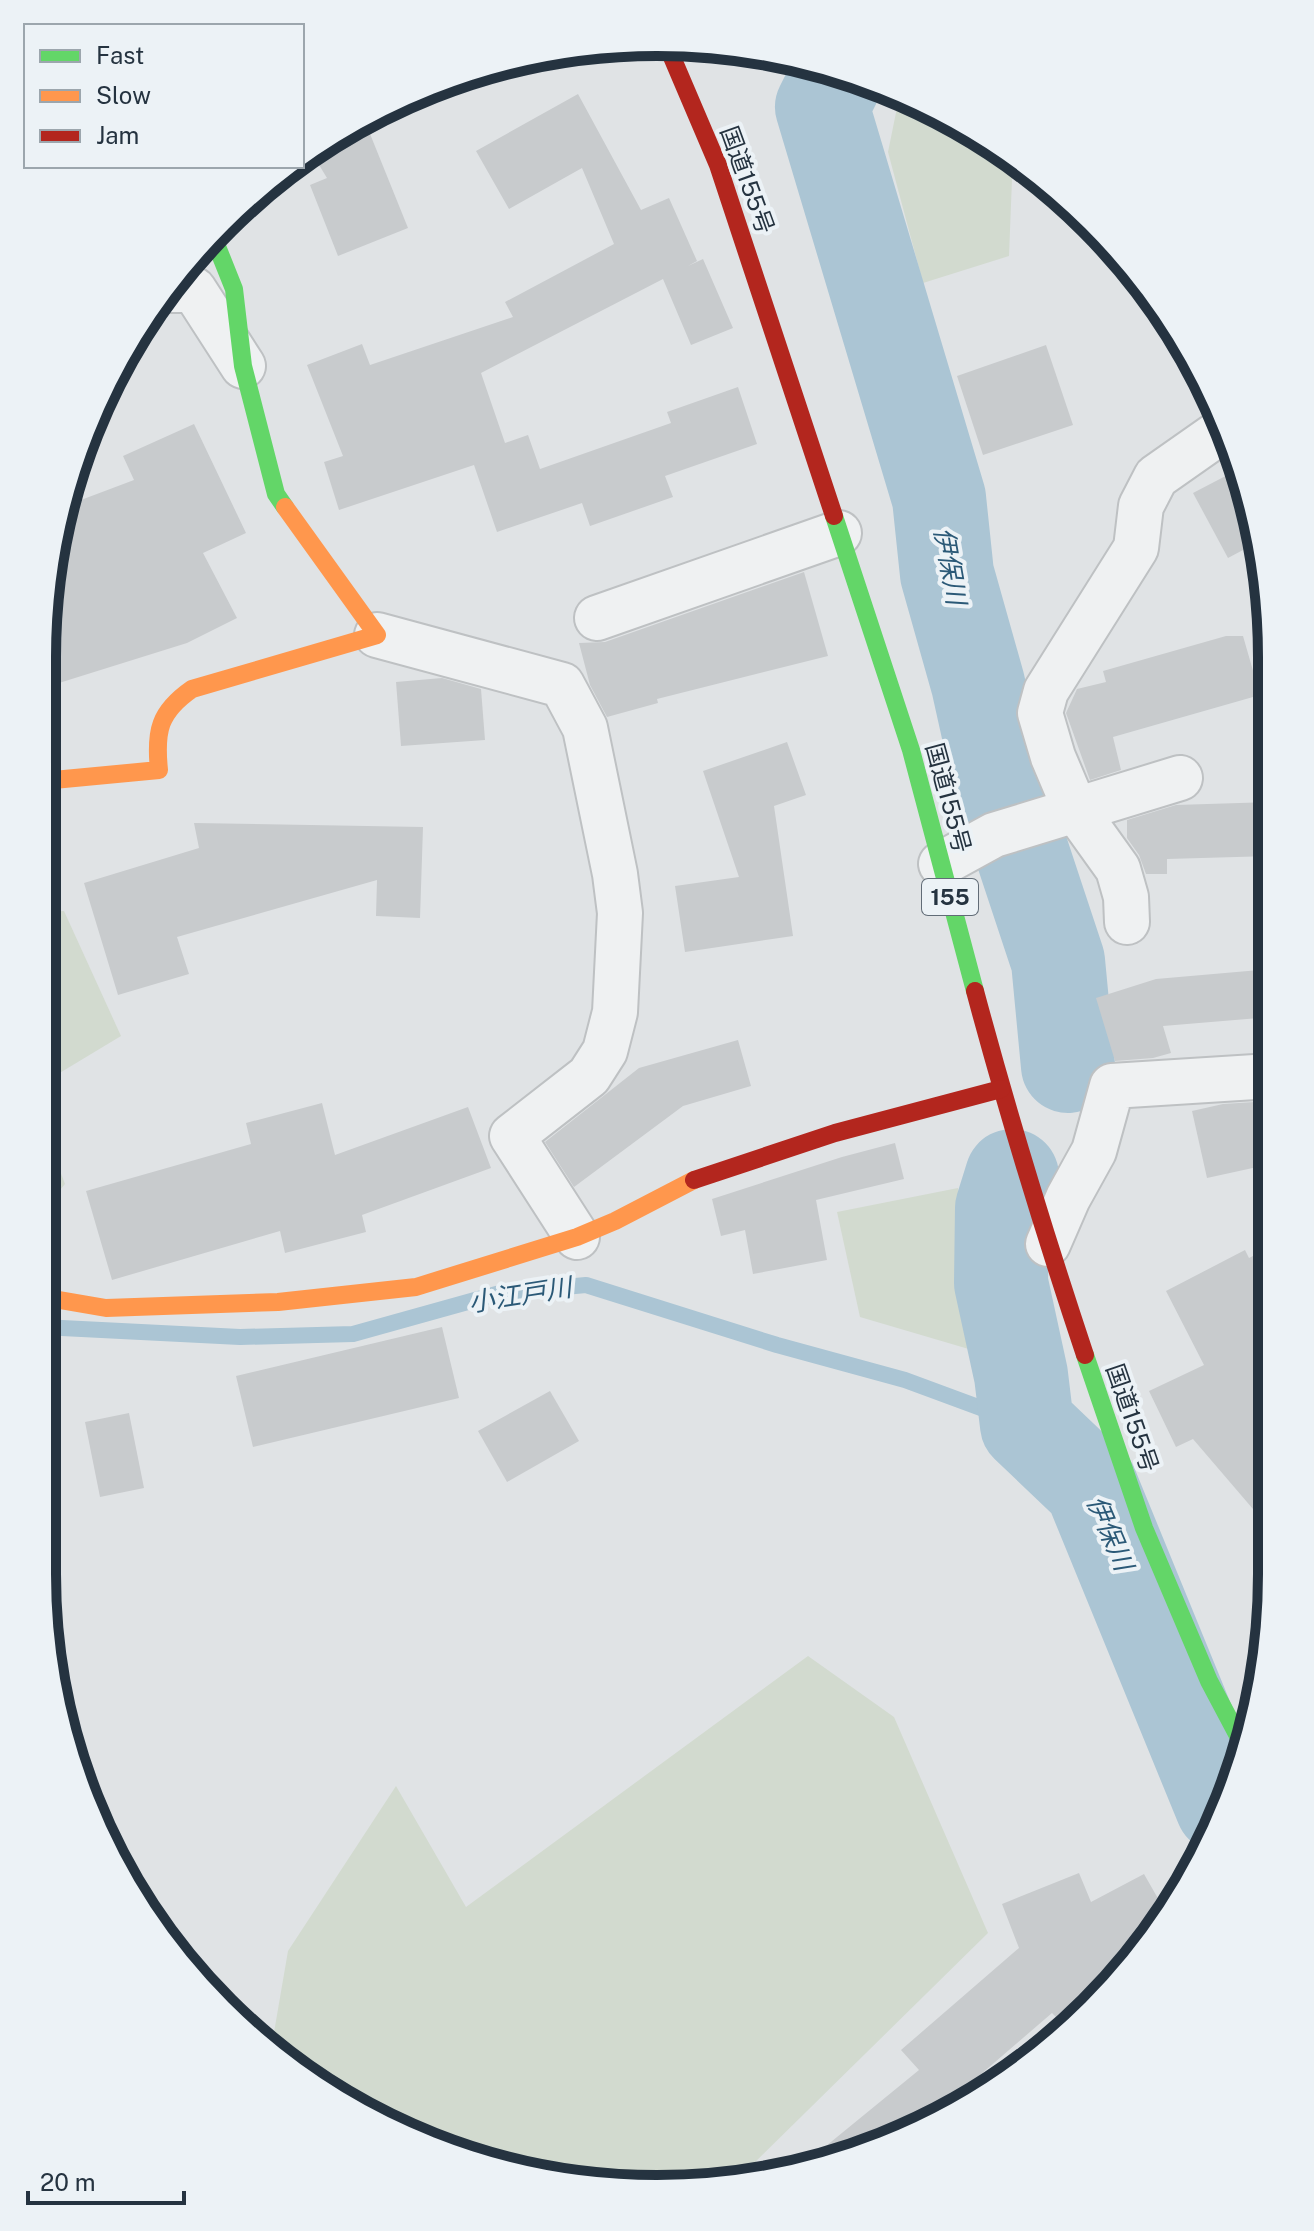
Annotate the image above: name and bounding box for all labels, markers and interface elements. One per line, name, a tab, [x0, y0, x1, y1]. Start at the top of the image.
legend	[24, 24, 304, 168]
text: Fast	[96, 41, 144, 69]
text: Slow	[96, 81, 151, 109]
text: Jam	[96, 121, 139, 149]
street label: 国道155号	[716, 122, 780, 237]
water label: 伊保川	[928, 525, 973, 610]
street label: 国道155号	[921, 740, 977, 856]
road number: 155	[922, 879, 978, 915]
water label: 小江戸川	[466, 1271, 577, 1318]
street label: 国道155号	[1101, 1360, 1164, 1475]
water label: 伊保川	[1081, 1491, 1141, 1578]
scale bar	[28, 2155, 184, 2205]
text: 20 m	[40, 2168, 96, 2196]

